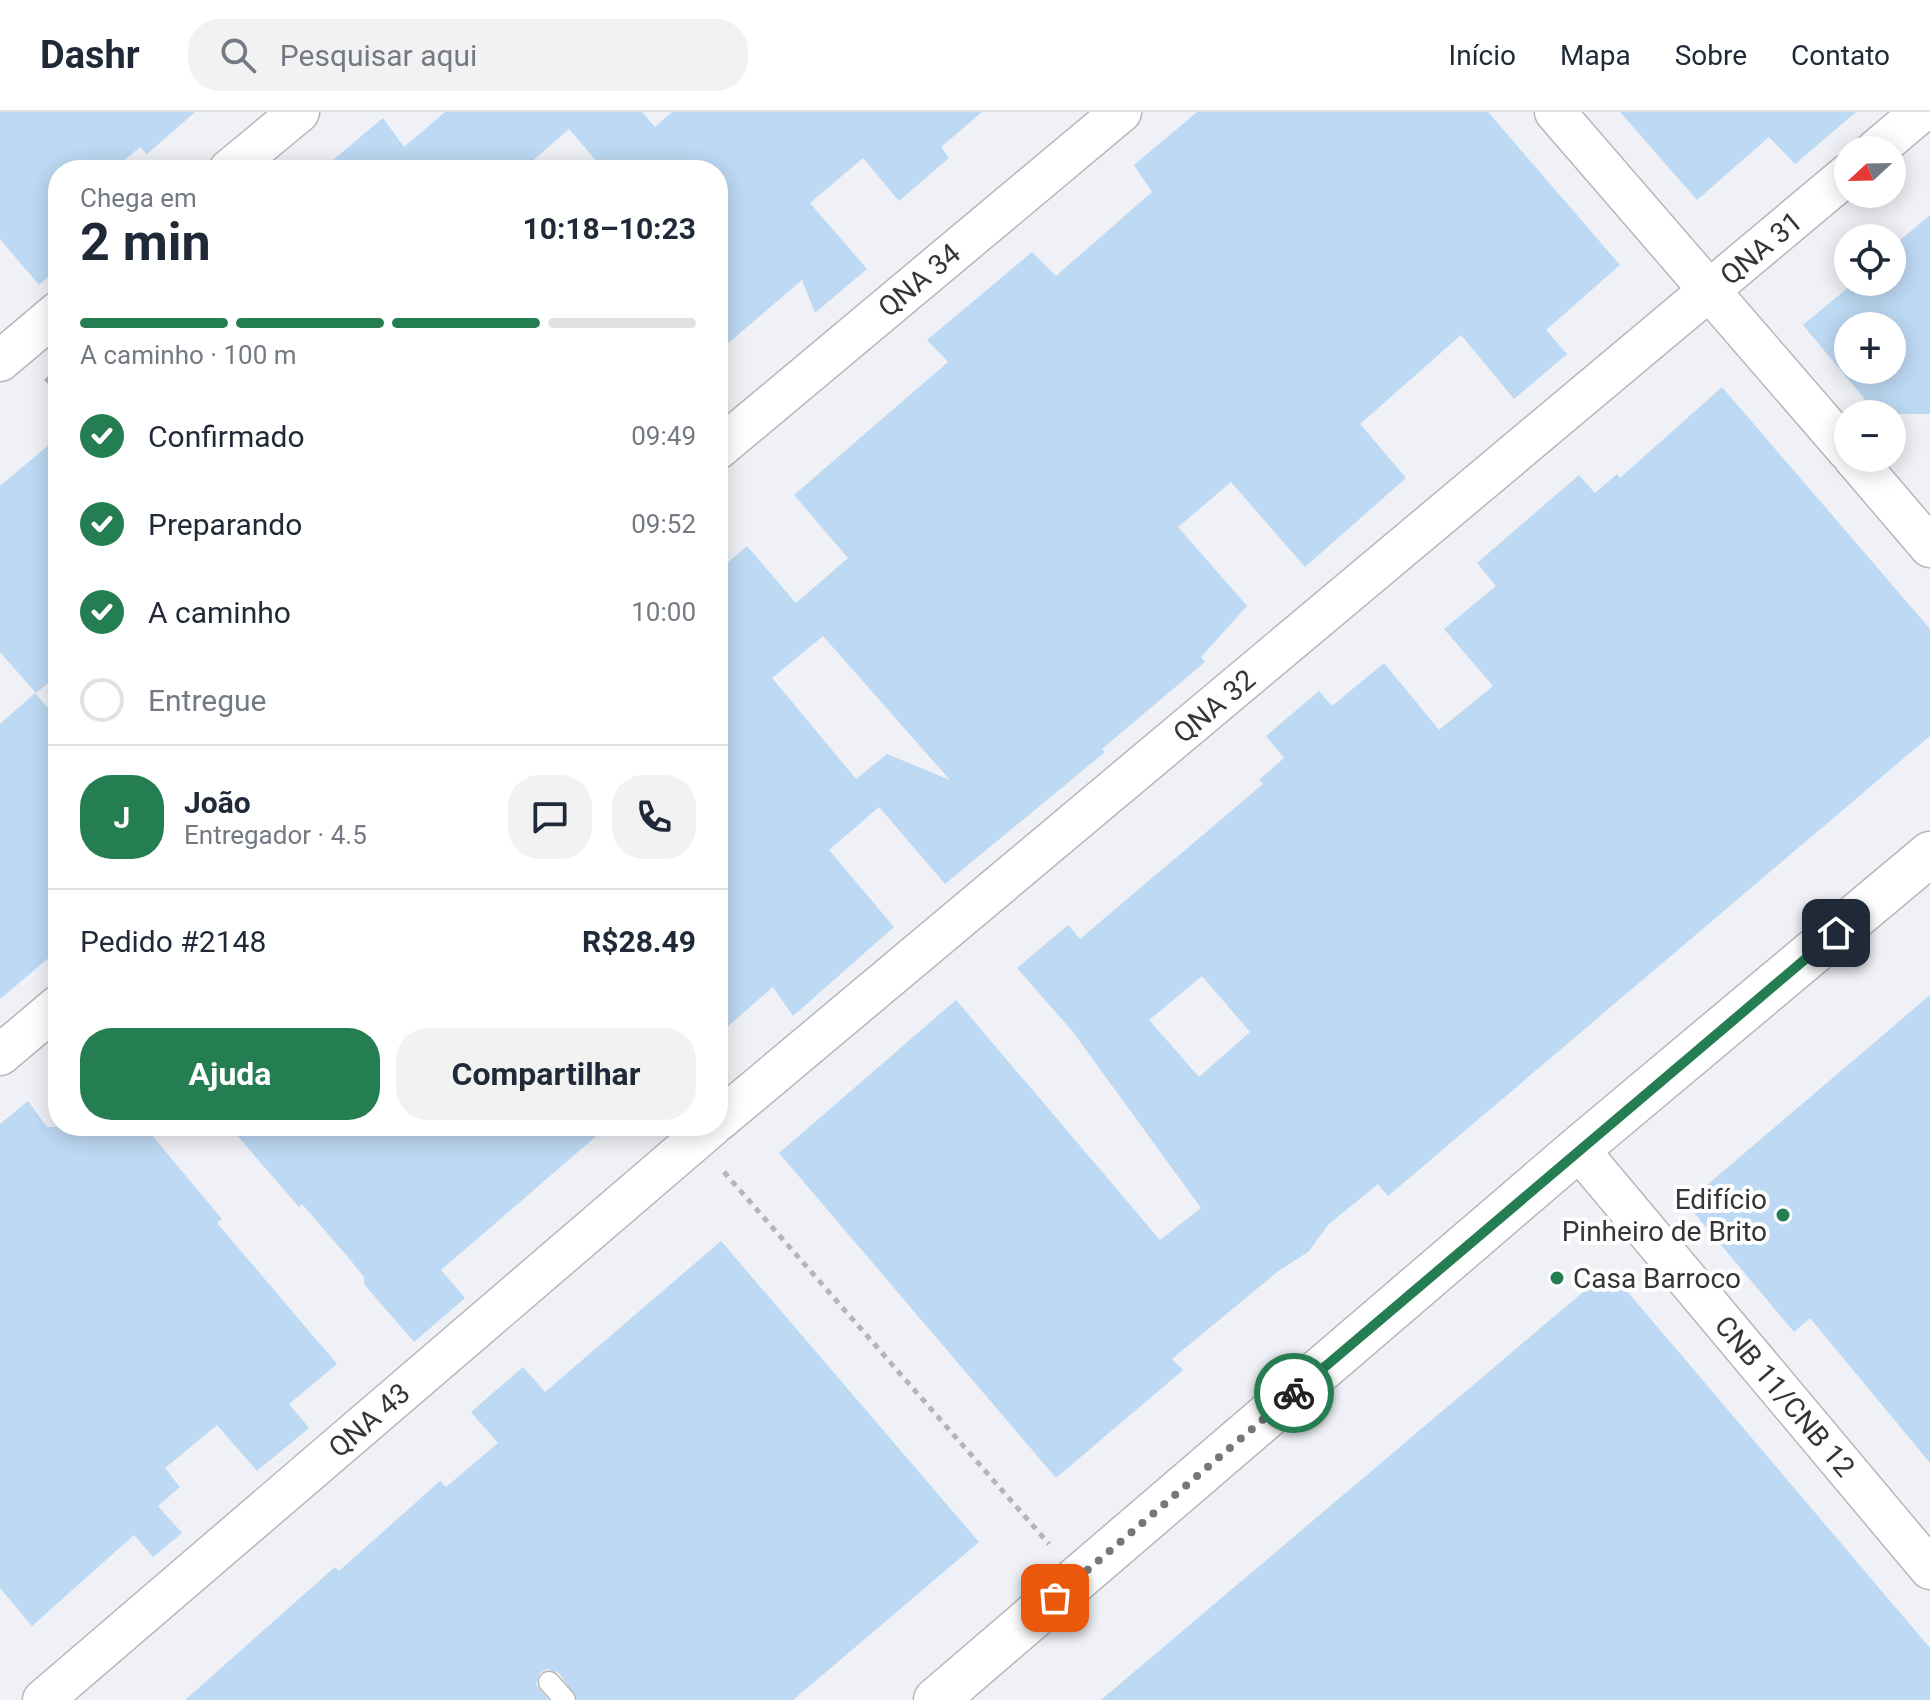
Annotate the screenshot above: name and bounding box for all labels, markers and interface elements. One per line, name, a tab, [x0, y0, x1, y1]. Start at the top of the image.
search box	[188, 19, 748, 91]
text: Dashr	[40, 33, 140, 77]
icon: search	[216, 33, 260, 77]
text: Pesquisar aqui	[280, 38, 477, 73]
text: Início	[1449, 39, 1516, 72]
text: Mapa	[1560, 39, 1631, 72]
text: Sobre	[1675, 39, 1747, 72]
text: Contato	[1791, 39, 1890, 72]
north arrow	[1834, 136, 1906, 208]
map controls	[1834, 136, 1906, 472]
text: Chega em	[80, 183, 197, 213]
street label: QNA 31	[1714, 205, 1809, 292]
text: 10:18–10:23	[522, 211, 696, 246]
text: 2 min	[80, 212, 211, 273]
button: locate	[1834, 224, 1906, 296]
street label: QNA 34	[872, 237, 967, 324]
button: +	[1834, 312, 1906, 384]
text: A caminho · 100 m	[80, 340, 297, 370]
button: −	[1834, 400, 1906, 472]
icon: check	[80, 414, 124, 458]
text: Confirmado	[148, 419, 305, 454]
text: 09:49	[631, 421, 696, 451]
icon: check	[80, 502, 124, 546]
text: Preparando	[148, 507, 302, 542]
text: 09:52	[631, 509, 696, 539]
icon: check	[80, 590, 124, 634]
text: A caminho	[148, 595, 291, 630]
text: 10:00	[631, 597, 696, 627]
street label: QNA 32	[1167, 663, 1262, 750]
text: Entregue	[148, 683, 267, 718]
button: chat	[508, 775, 592, 859]
button: phone	[612, 775, 696, 859]
text: João	[184, 785, 251, 820]
text: J	[114, 800, 130, 835]
text: Entregador · 4.5	[184, 820, 367, 850]
pin	[1802, 899, 1870, 967]
icon: home	[1814, 911, 1858, 955]
text: Pedido #2148	[80, 924, 266, 959]
text: R$28.49	[582, 924, 696, 959]
button: Ajuda	[80, 1028, 380, 1120]
button: Compartilhar	[396, 1028, 696, 1120]
place label: Edifício Pinheiro de Brito	[1562, 1183, 1767, 1248]
marker: Edifício Pinheiro de Brito	[1774, 1206, 1792, 1224]
place label: Casa Barroco	[1573, 1262, 1741, 1295]
marker: Casa Barroco	[1548, 1269, 1566, 1287]
street label: CNB 11/CNB 12	[1708, 1309, 1861, 1483]
courier	[1254, 1353, 1334, 1433]
icon: bike	[1272, 1371, 1316, 1415]
street label: QNA 43	[322, 1376, 416, 1464]
pin	[1021, 1564, 1089, 1632]
icon: bag	[1033, 1576, 1077, 1620]

